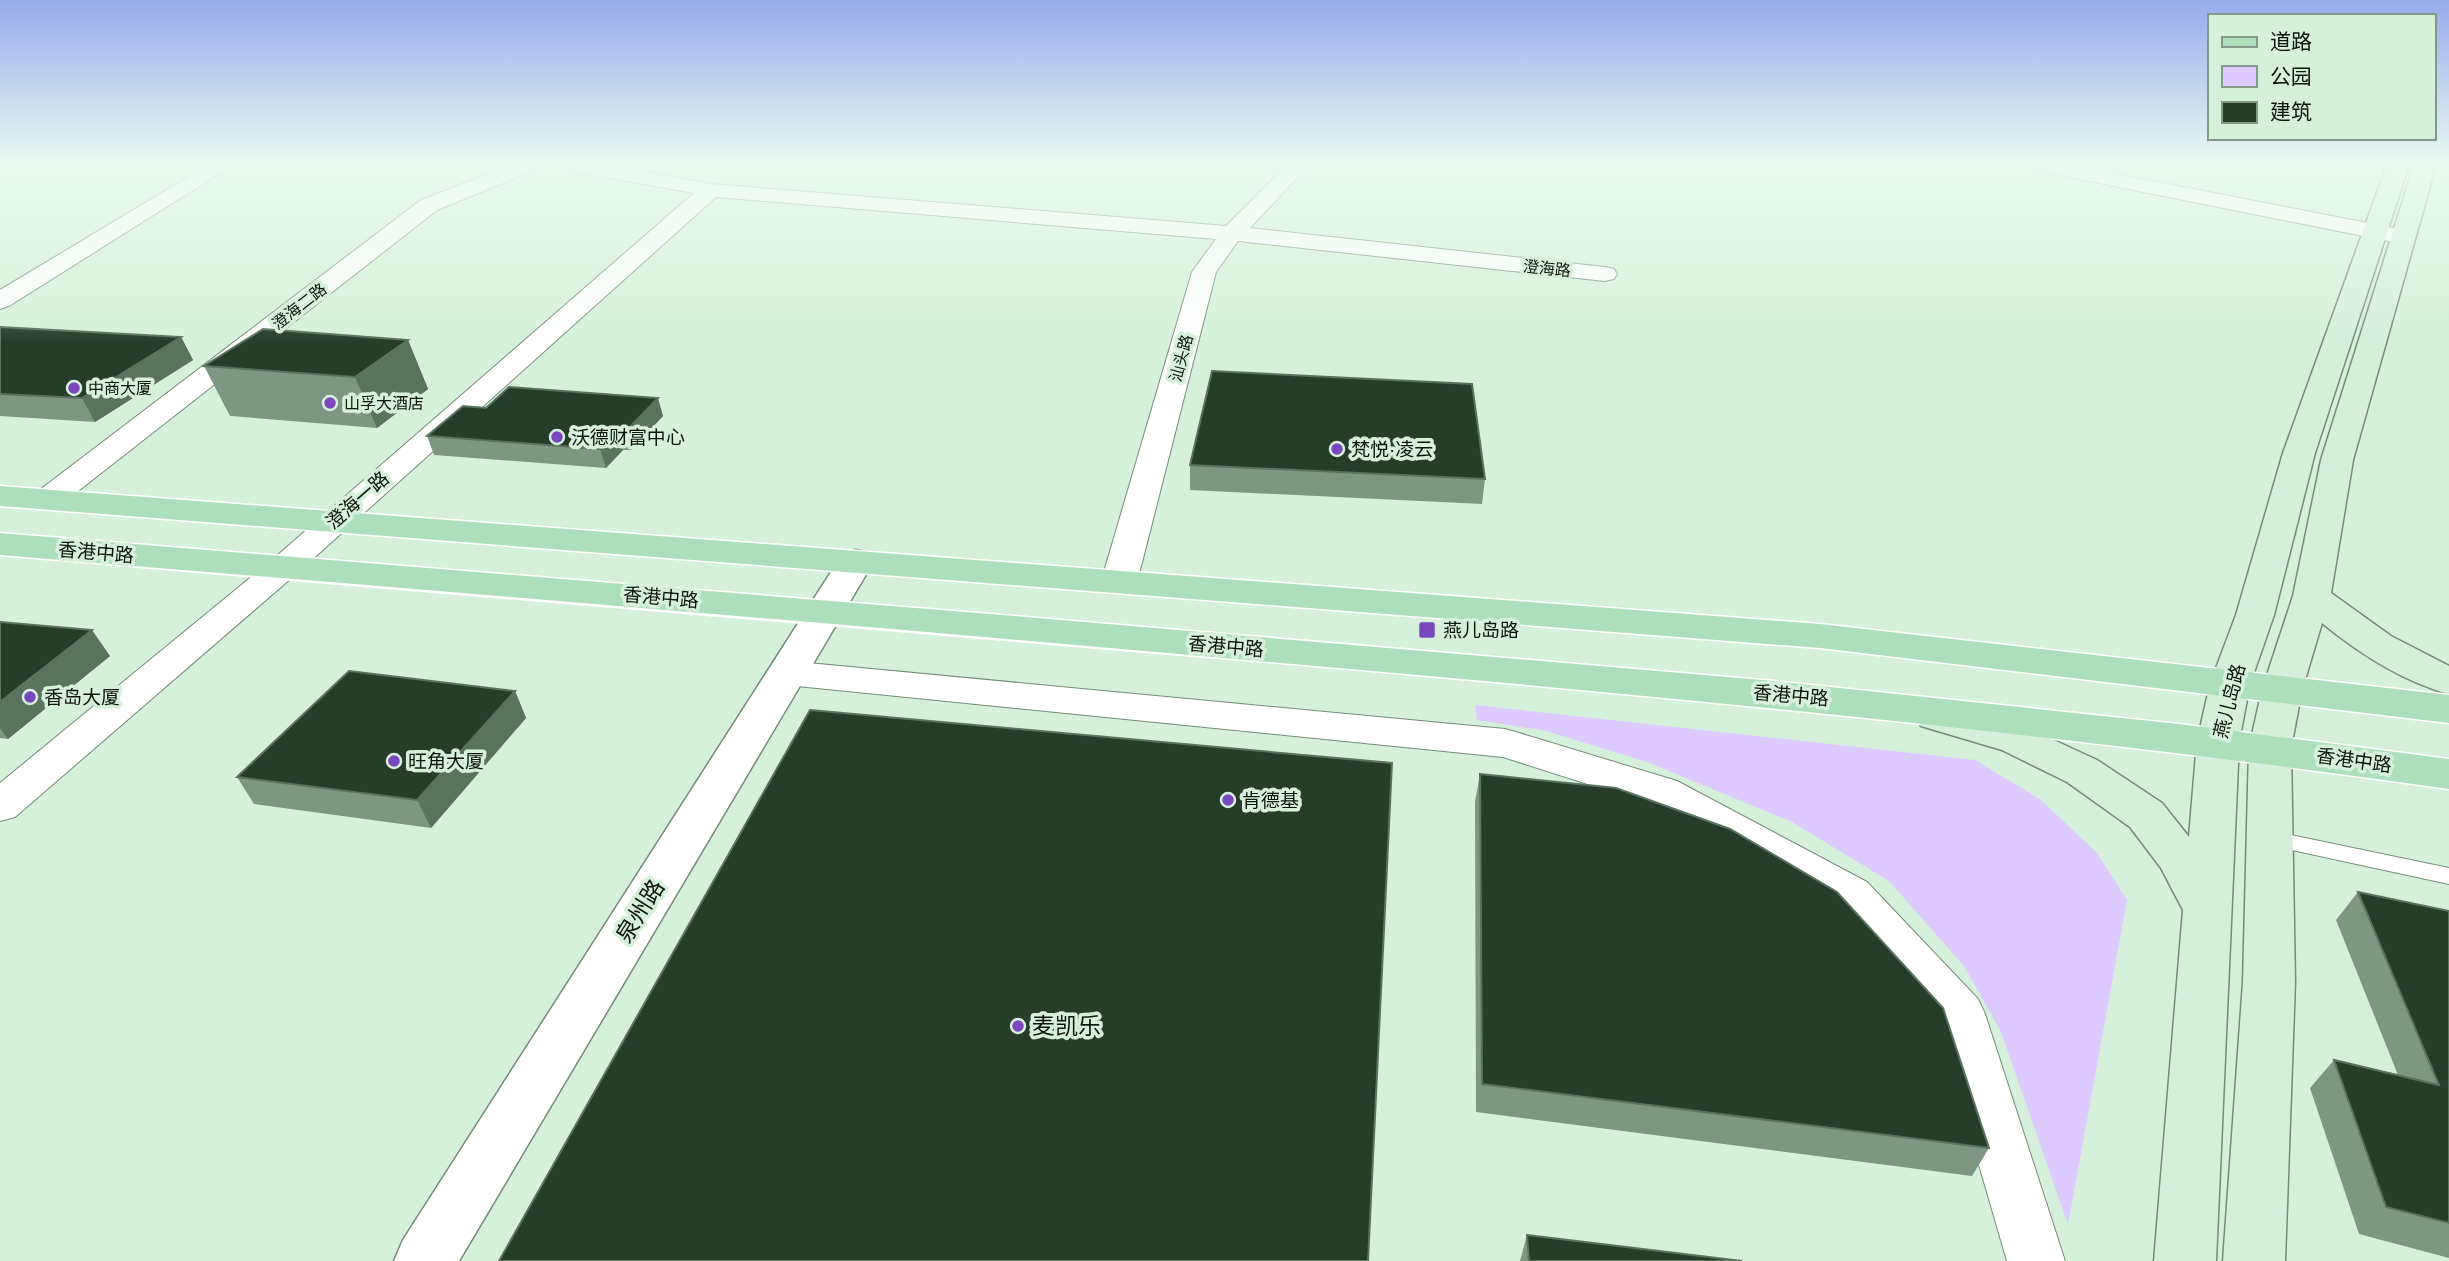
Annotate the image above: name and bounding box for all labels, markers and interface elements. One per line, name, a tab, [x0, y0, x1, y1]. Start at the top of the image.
legend	[2208, 14, 2435, 140]
text: 道路	[2270, 30, 2312, 53]
text: 公园	[2270, 65, 2312, 88]
text: 建筑	[2270, 100, 2312, 123]
street label: 澄海路	[1522, 258, 1572, 279]
street label: 澄海二路	[269, 280, 330, 333]
street label: 汕头路	[1167, 333, 1196, 384]
marker: 中商大厦	[66, 380, 82, 396]
place label: 中商大厦	[88, 380, 152, 397]
marker: 山孚大酒店	[322, 395, 338, 411]
place label: 山孚大酒店	[344, 395, 424, 412]
place label: 沃德财富中心	[571, 427, 685, 448]
marker: 沃德财富中心	[549, 429, 565, 445]
place label: 梵悦·凌云	[1351, 439, 1433, 460]
marker: 梵悦·凌云	[1329, 441, 1345, 457]
street label: 澄海一路	[322, 468, 393, 533]
street label: 香港中路	[57, 539, 135, 566]
street label: 香港中路	[622, 584, 700, 611]
marker: 燕儿岛路	[1417, 620, 1437, 640]
place label: 燕儿岛路	[1443, 620, 1519, 641]
street label: 香港中路	[1187, 633, 1265, 660]
street label: 燕儿岛路	[2210, 662, 2249, 741]
street label: 香港中路	[1752, 682, 1830, 709]
place label: 香岛大厦	[44, 687, 120, 708]
marker: 香岛大厦	[22, 689, 38, 705]
street label: 香港中路	[2315, 745, 2393, 776]
place label: 旺角大厦	[408, 751, 484, 772]
marker: 旺角大厦	[386, 753, 402, 769]
place label: 肯德基	[1242, 790, 1299, 811]
marker: 肯德基	[1220, 792, 1236, 808]
street label: 泉州路	[611, 875, 669, 947]
place label: 麦凯乐	[1032, 1013, 1101, 1039]
marker: 麦凯乐	[1010, 1018, 1026, 1034]

